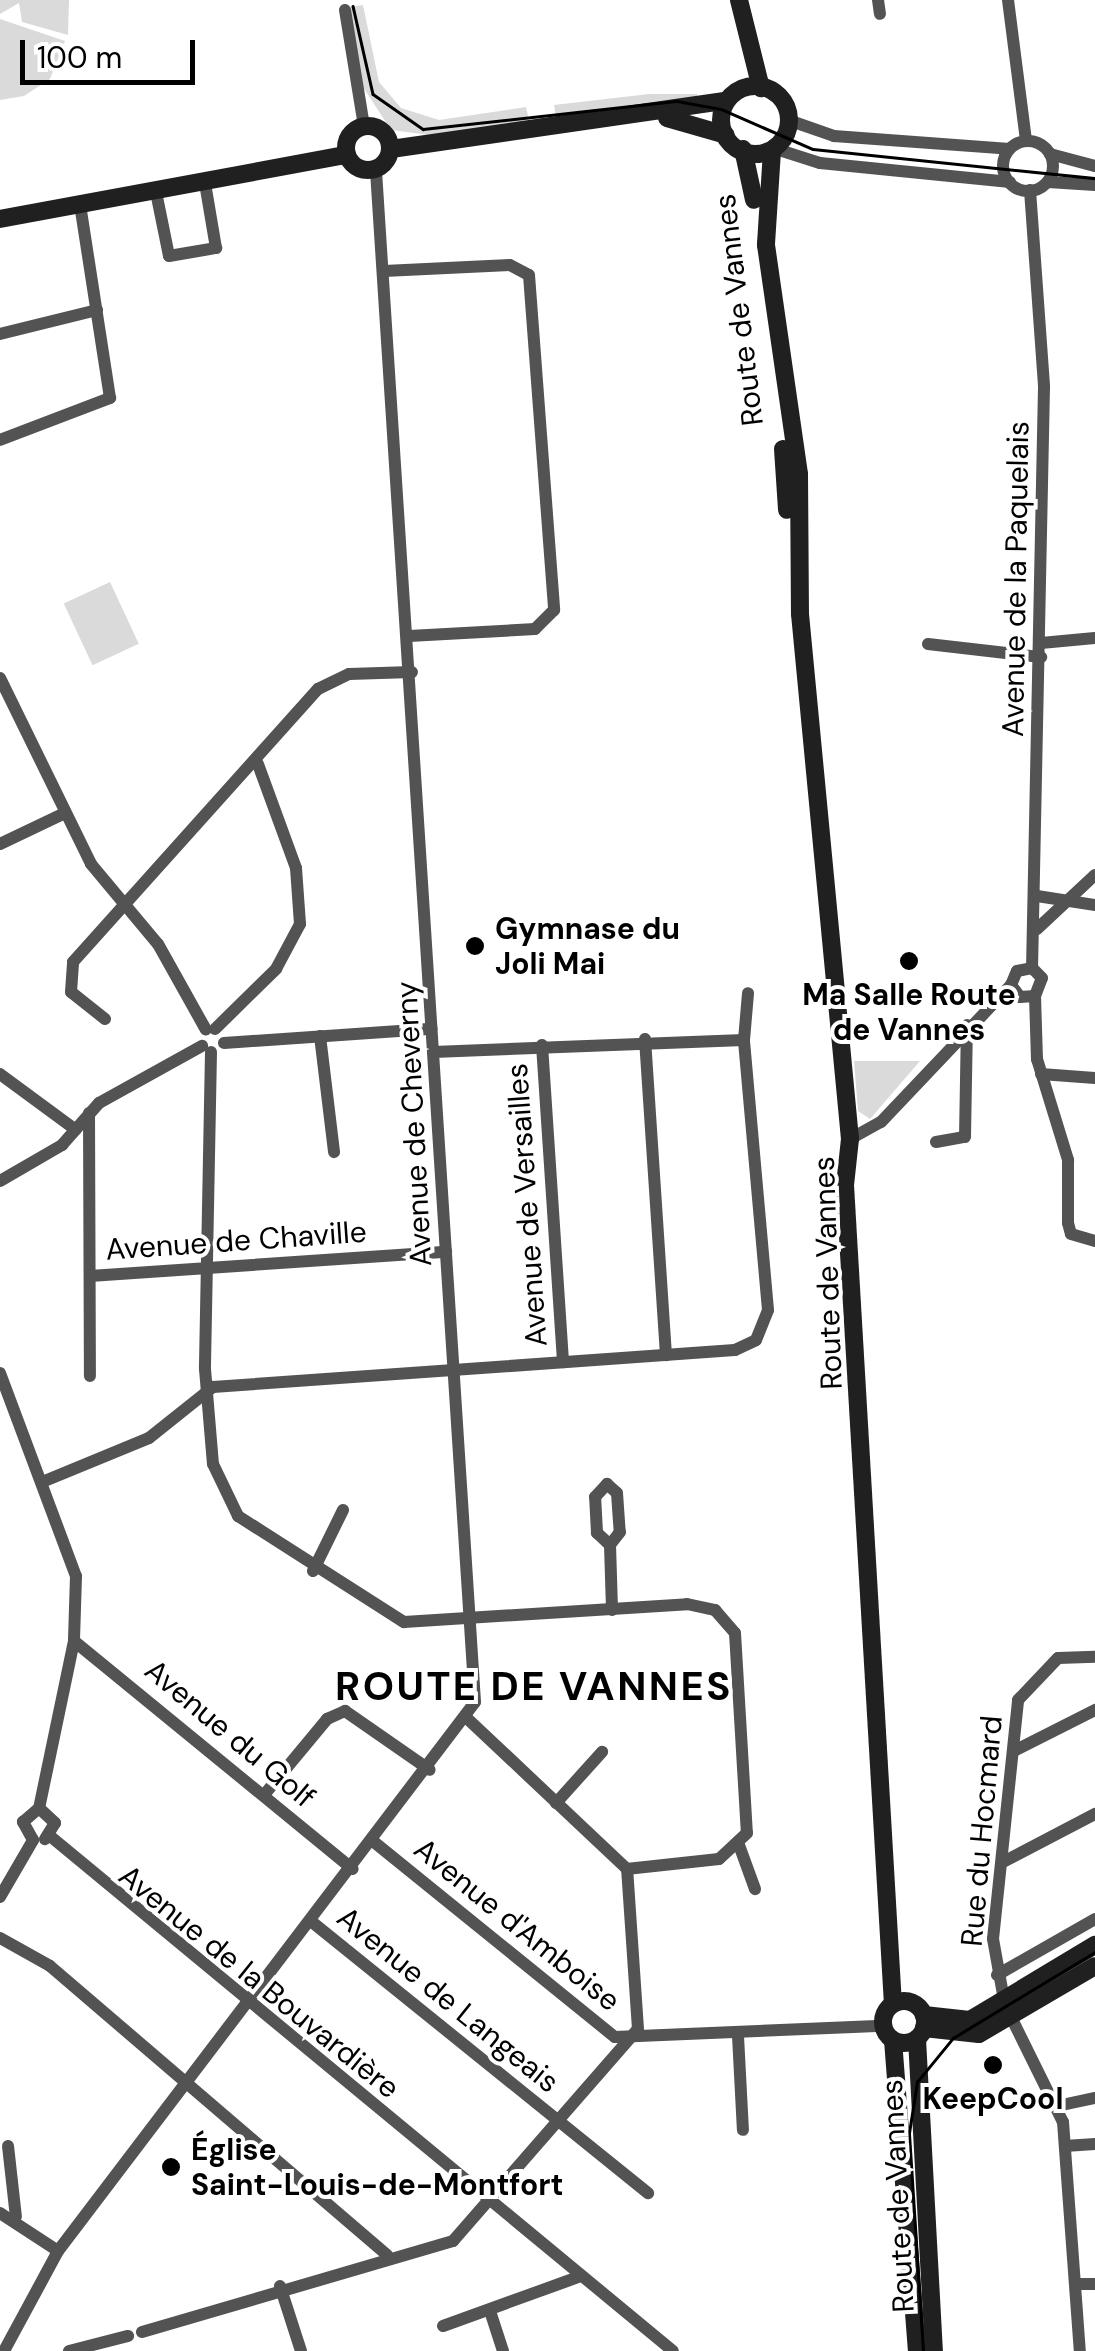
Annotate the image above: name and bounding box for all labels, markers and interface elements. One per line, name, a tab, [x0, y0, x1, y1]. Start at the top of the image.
scale bar	[25, 20, 200, 82]
text: 100 m	[37, 38, 122, 77]
street label: Route de Vannes	[707, 192, 771, 428]
street label: Avenue de la Paquelais	[995, 421, 1037, 737]
place label: Gymnase du Joli Mai	[495, 911, 680, 982]
marker: Gymnase du Joli Mai	[464, 935, 486, 957]
marker: Ma Salle Route de Vannes	[898, 950, 920, 972]
place label: Ma Salle Route de Vannes	[802, 977, 1016, 1048]
street label: Avenue de Cheverny	[389, 980, 439, 1268]
street label: Avenue de Versailles	[499, 1062, 555, 1348]
street label: Route de Vannes	[806, 1156, 850, 1390]
street label: Avenue de Chaville	[104, 1214, 368, 1268]
street label: Avenue du Golf	[137, 1652, 323, 1816]
district label: ROUTE DE VANNES	[335, 1662, 733, 1710]
street label: Rue du Hocmard	[954, 1714, 1010, 1948]
street label: Avenue d'Amboise	[407, 1831, 627, 2019]
street label: Avenue de la Bouvardière	[112, 1858, 406, 2106]
street label: Avenue de Langeais	[330, 1900, 566, 2100]
marker: KeepCool	[982, 2054, 1004, 2076]
street label: Route de Vannes	[874, 2079, 922, 2313]
place label: KeepCool	[923, 2081, 1063, 2117]
place label: Église Saint-Louis-de-Montfort	[191, 2132, 563, 2202]
marker: Église Saint-Louis-de-Montfort	[160, 2156, 182, 2178]

